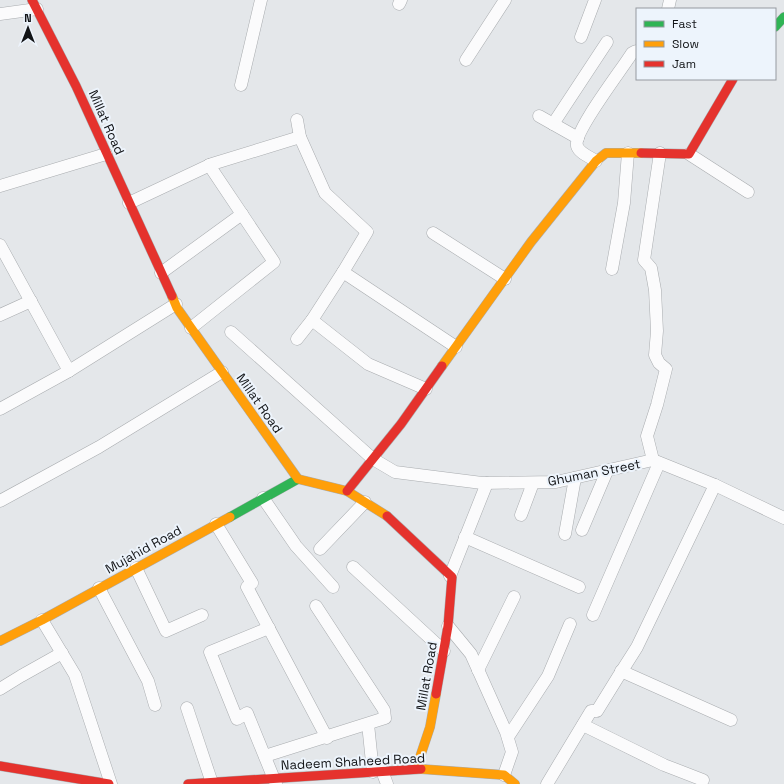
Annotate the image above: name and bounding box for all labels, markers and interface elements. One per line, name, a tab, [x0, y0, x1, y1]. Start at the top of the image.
north arrow	[8, 8, 48, 48]
legend	[636, 8, 776, 80]
text: N	[24, 11, 32, 25]
text: Fast	[672, 16, 697, 32]
text: Slow	[672, 36, 699, 52]
text: Jam	[672, 56, 696, 72]
street label: Millat Road	[85, 87, 128, 157]
street label: Millat Road	[233, 370, 286, 436]
street label: Ghuman Street	[546, 455, 642, 490]
street label: Mujahid Road	[102, 521, 184, 577]
street label: Millat Road	[412, 641, 441, 712]
street label: Nadeem Shaheed Road	[280, 749, 426, 774]

